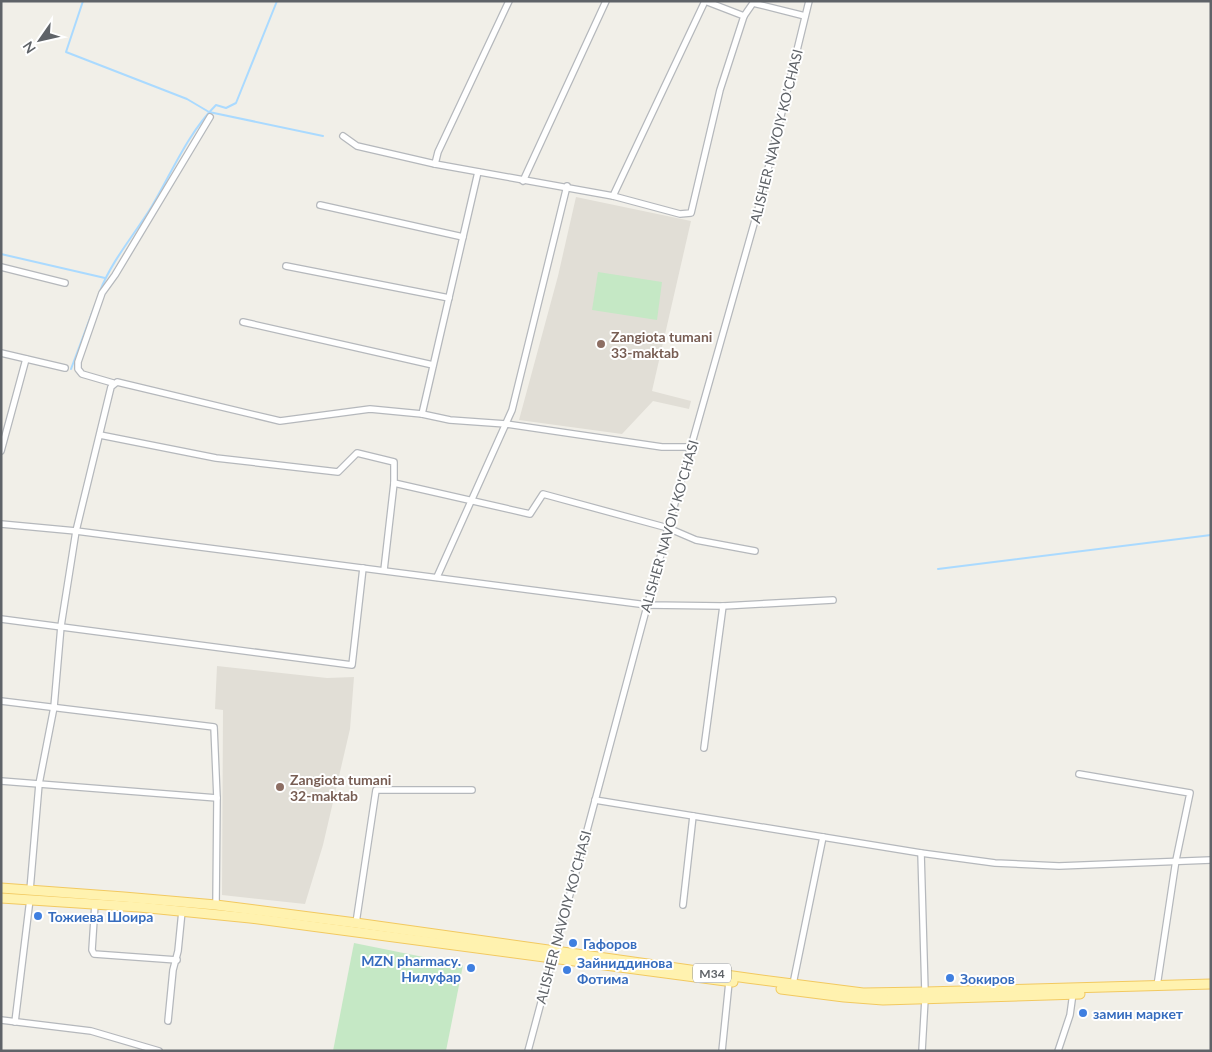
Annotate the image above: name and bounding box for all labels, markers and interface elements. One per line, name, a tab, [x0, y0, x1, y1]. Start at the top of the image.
north arrow	[15, 15, 65, 65]
text: N	[19, 38, 39, 57]
street label: ALISHER NAVOIY KO'CHASI	[746, 47, 806, 225]
place label: Zangiota tumani 33-maktab	[611, 328, 712, 361]
marker: Zangiota tumani 33-maktab	[595, 338, 607, 350]
street label: ALISHER NAVOIY KO'CHASI	[636, 438, 702, 614]
place label: Zangiota tumani 32-maktab	[290, 771, 391, 804]
marker: Zangiota tumani 32-maktab	[274, 781, 286, 793]
street label: ALISHER NAVOIY KO'CHASI	[532, 829, 594, 1005]
place label: Тожиева Шоира	[48, 908, 153, 925]
marker: Тожиева Шоира	[32, 910, 44, 922]
place label: Гафоров	[583, 935, 637, 952]
marker: Гафоров	[567, 937, 579, 949]
place label: MZN pharmacy. Нилуфар	[361, 952, 461, 985]
place label: Зайниддинова Фотима	[577, 954, 673, 987]
marker: MZN pharmacy. Нилуфар	[465, 962, 477, 974]
marker: Зайниддинова Фотима	[561, 964, 573, 976]
road number: M34	[693, 964, 731, 982]
place label: Зокиров	[960, 970, 1015, 987]
marker: Зокиров	[944, 972, 956, 984]
place label: замин маркет	[1093, 1005, 1184, 1022]
marker: замин маркет	[1077, 1007, 1089, 1019]

